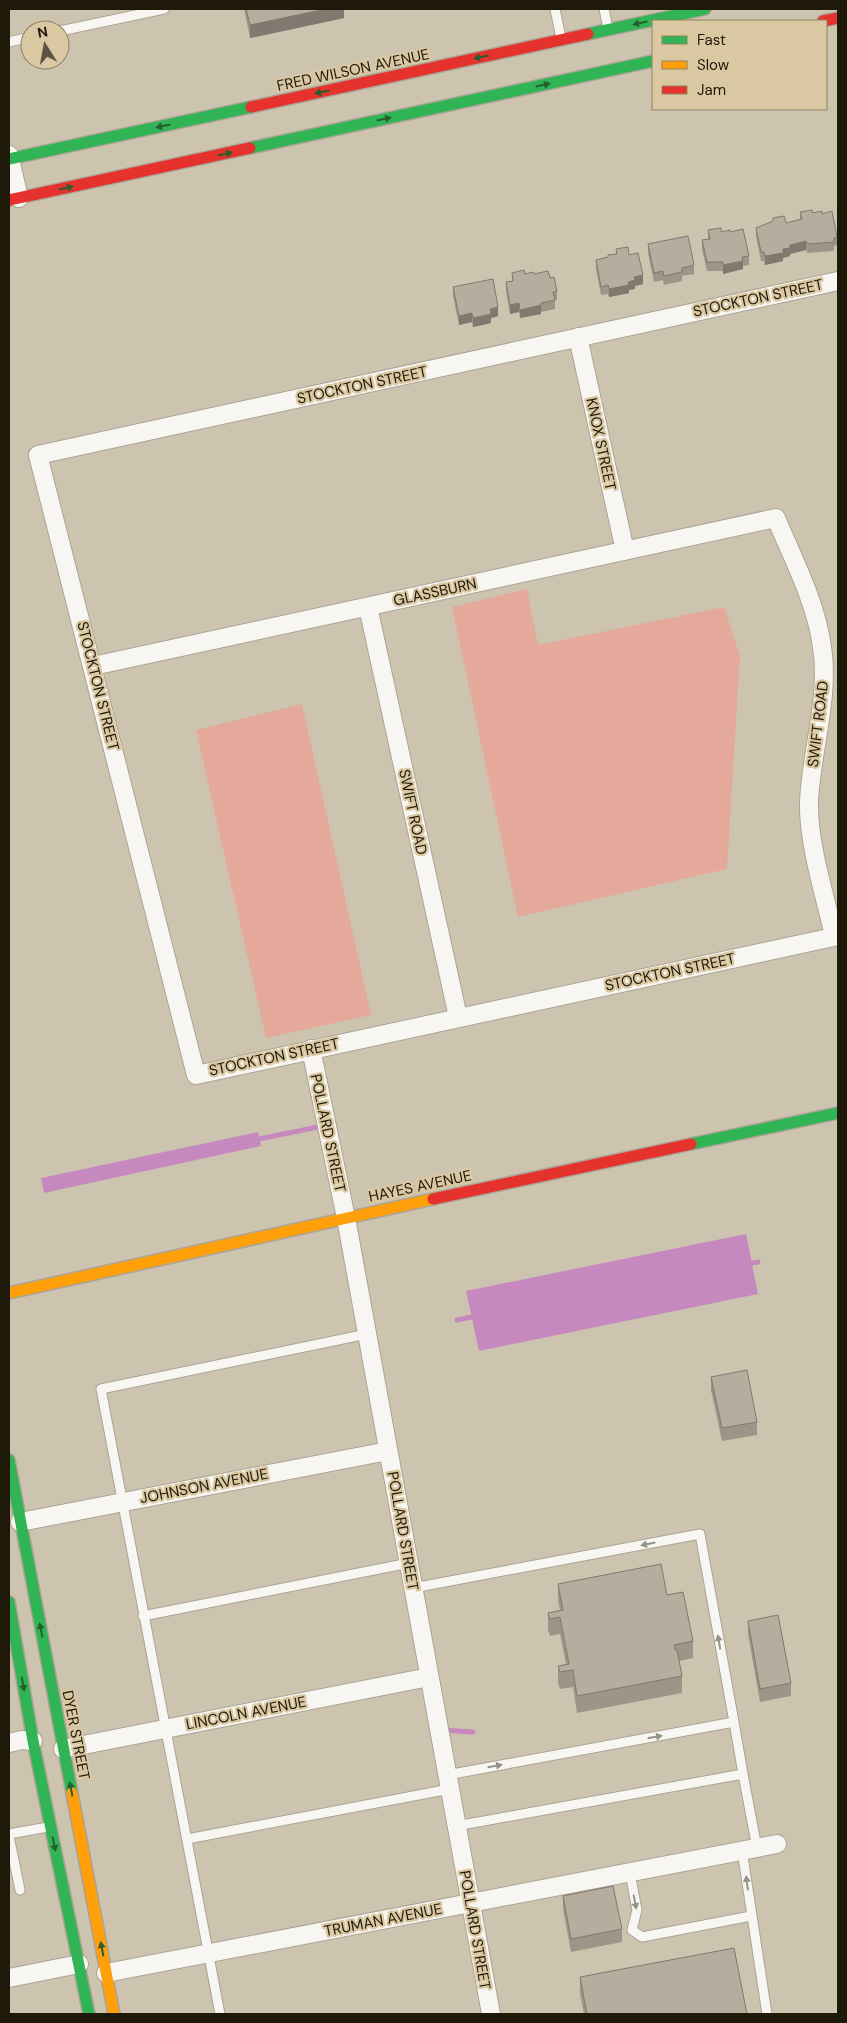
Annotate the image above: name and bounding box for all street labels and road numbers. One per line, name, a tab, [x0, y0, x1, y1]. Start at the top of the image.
street label: FRED WILSON AVENUE	[275, 44, 431, 96]
street label: STOCKTON STREET	[691, 274, 825, 322]
street label: STOCKTON STREET	[295, 361, 429, 409]
street label: KNOX STREET	[581, 396, 621, 492]
street label: GLASSBURN	[391, 573, 479, 611]
street label: STOCKTON STREET	[72, 619, 124, 753]
street label: SWIFT ROAD	[803, 680, 833, 768]
street label: SWIFT ROAD	[394, 767, 432, 857]
street label: STOCKTON STREET	[603, 948, 737, 996]
street label: STOCKTON STREET	[207, 1033, 341, 1081]
street label: POLLARD STREET	[306, 1072, 350, 1194]
street label: HAYES AVENUE	[367, 1165, 473, 1207]
street label: JOHNSON AVENUE	[138, 1464, 270, 1508]
street label: POLLARD STREET	[383, 1470, 423, 1592]
street label: DYER STREET	[58, 1689, 94, 1781]
street label: LINCOLN AVENUE	[184, 1692, 308, 1734]
street label: POLLARD STREET	[455, 1869, 495, 1991]
street label: TRUMAN AVENUE	[322, 1899, 444, 1941]

